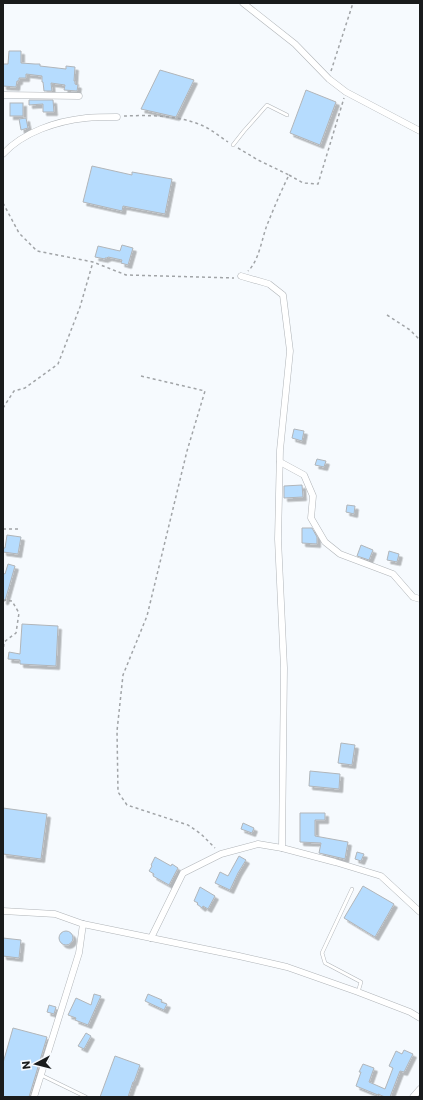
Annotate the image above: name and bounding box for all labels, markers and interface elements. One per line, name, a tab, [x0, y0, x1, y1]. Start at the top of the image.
north arrow	[16, 1044, 56, 1084]
text: N	[18, 1060, 35, 1070]

